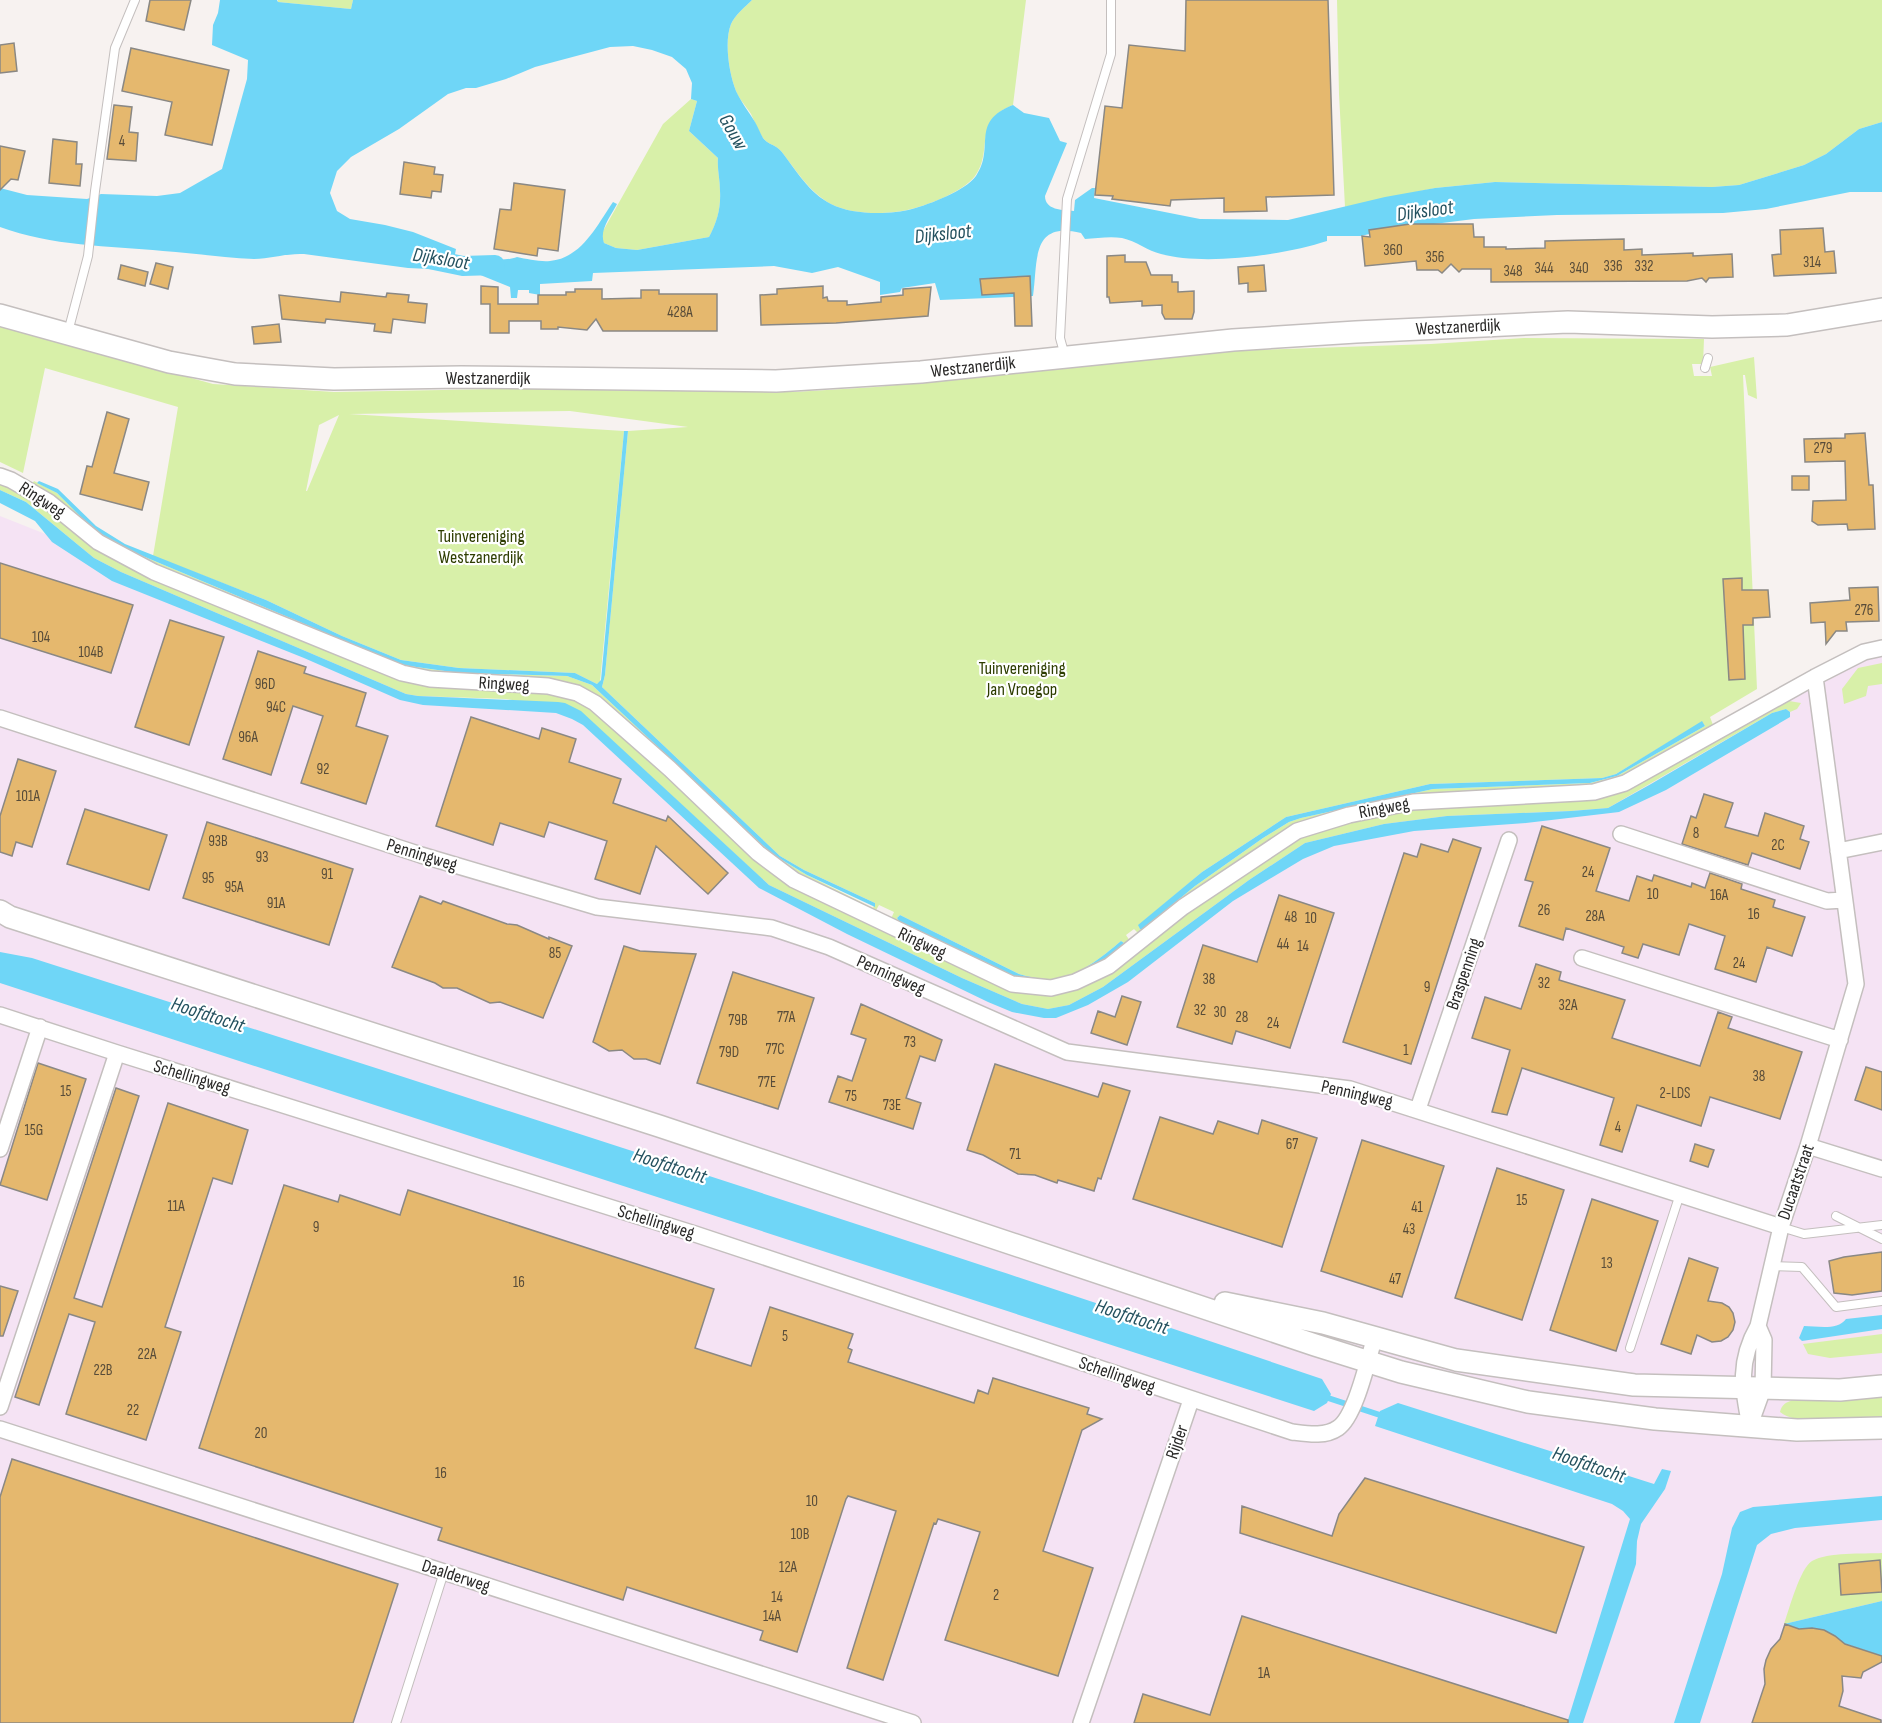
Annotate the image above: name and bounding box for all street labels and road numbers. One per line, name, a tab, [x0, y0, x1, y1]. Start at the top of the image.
street label: Westzanerdijk	[1415, 314, 1501, 340]
street label: Westzanerdijk	[930, 352, 1016, 382]
street label: Westzanerdijk	[446, 368, 531, 389]
street label: Ringweg	[15, 477, 69, 523]
street label: Ringweg	[478, 672, 530, 696]
street label: Ringweg	[1357, 793, 1411, 823]
street label: Penningweg	[384, 834, 460, 876]
street label: Ringweg	[895, 923, 949, 963]
street label: Braspenning	[1442, 935, 1486, 1013]
street label: Penningweg	[853, 951, 929, 999]
street label: Schellingweg	[151, 1055, 233, 1099]
street label: Penningweg	[1319, 1076, 1395, 1112]
street label: Ducaatstraat	[1773, 1141, 1819, 1223]
street label: Schellingweg	[615, 1200, 697, 1244]
street label: Schellingweg	[1076, 1352, 1158, 1398]
street label: Rijder	[1161, 1422, 1193, 1462]
street label: Daalderweg	[419, 1555, 493, 1597]

